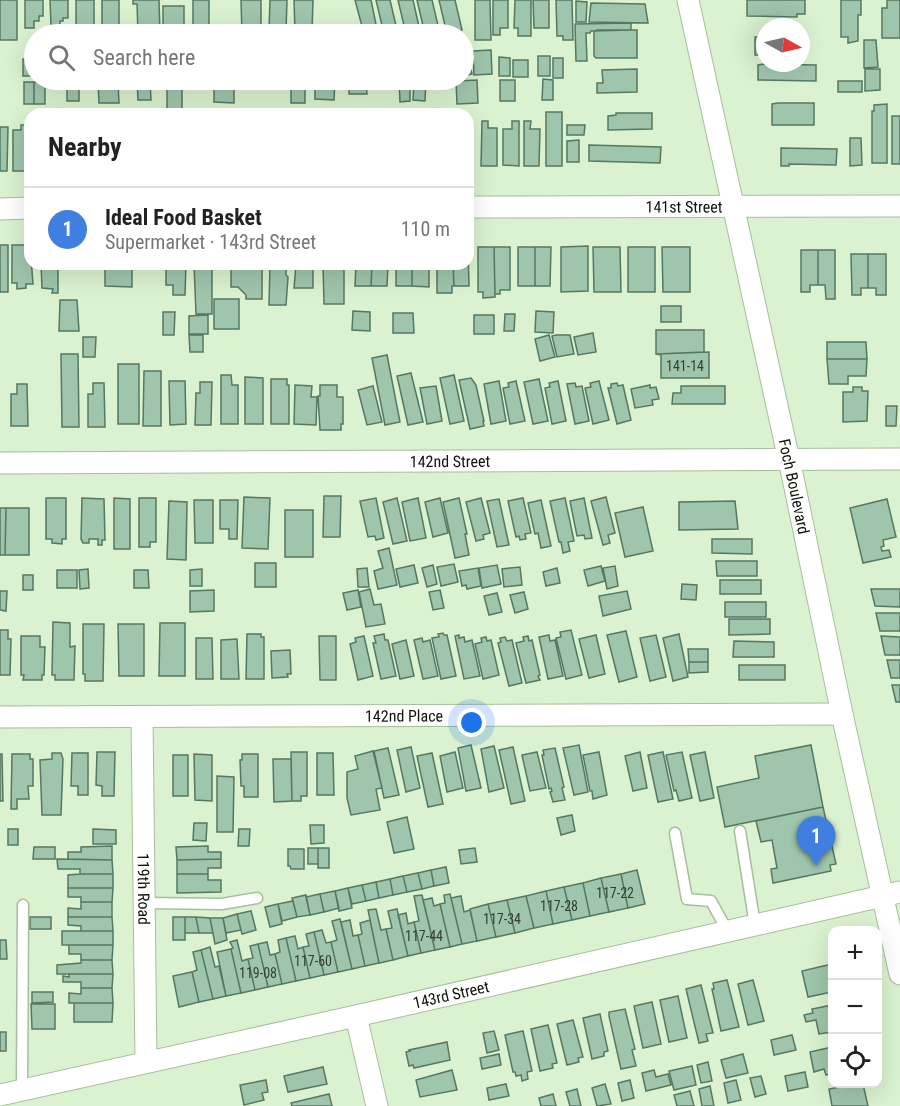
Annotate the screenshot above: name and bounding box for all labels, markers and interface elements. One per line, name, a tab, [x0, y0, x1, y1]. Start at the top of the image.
north arrow	[756, 18, 810, 72]
search box	[24, 24, 474, 90]
icon: search	[45, 41, 78, 74]
text: Search here	[93, 45, 195, 70]
text: Nearby	[48, 132, 122, 162]
street label: 141st Street	[646, 197, 723, 217]
text: Ideal Food Basket	[105, 205, 262, 230]
text: 1	[62, 217, 73, 241]
text: 110 m	[401, 217, 450, 241]
text: Supermarket · 143rd Street	[105, 230, 316, 254]
house number: 141-14	[666, 358, 704, 374]
street label: Foch Boulevard	[775, 437, 813, 536]
street label: 142nd Street	[410, 452, 491, 471]
street label: 142nd Place	[365, 706, 443, 726]
your location	[457, 708, 486, 737]
pin: 1	[796, 816, 836, 866]
street label: 119th Road	[134, 853, 153, 925]
house number: 117-22	[596, 885, 634, 901]
house number: 117-28	[540, 898, 578, 914]
house number: 117-34	[483, 911, 521, 927]
map controls	[828, 926, 882, 1088]
button: +	[828, 926, 882, 980]
house number: 117-44	[405, 928, 443, 944]
house number: 117-60	[294, 953, 332, 969]
house number: 119-08	[239, 965, 277, 981]
street label: 143rd Street	[411, 977, 491, 1013]
button: −	[828, 980, 882, 1034]
button: locate	[828, 1034, 882, 1088]

